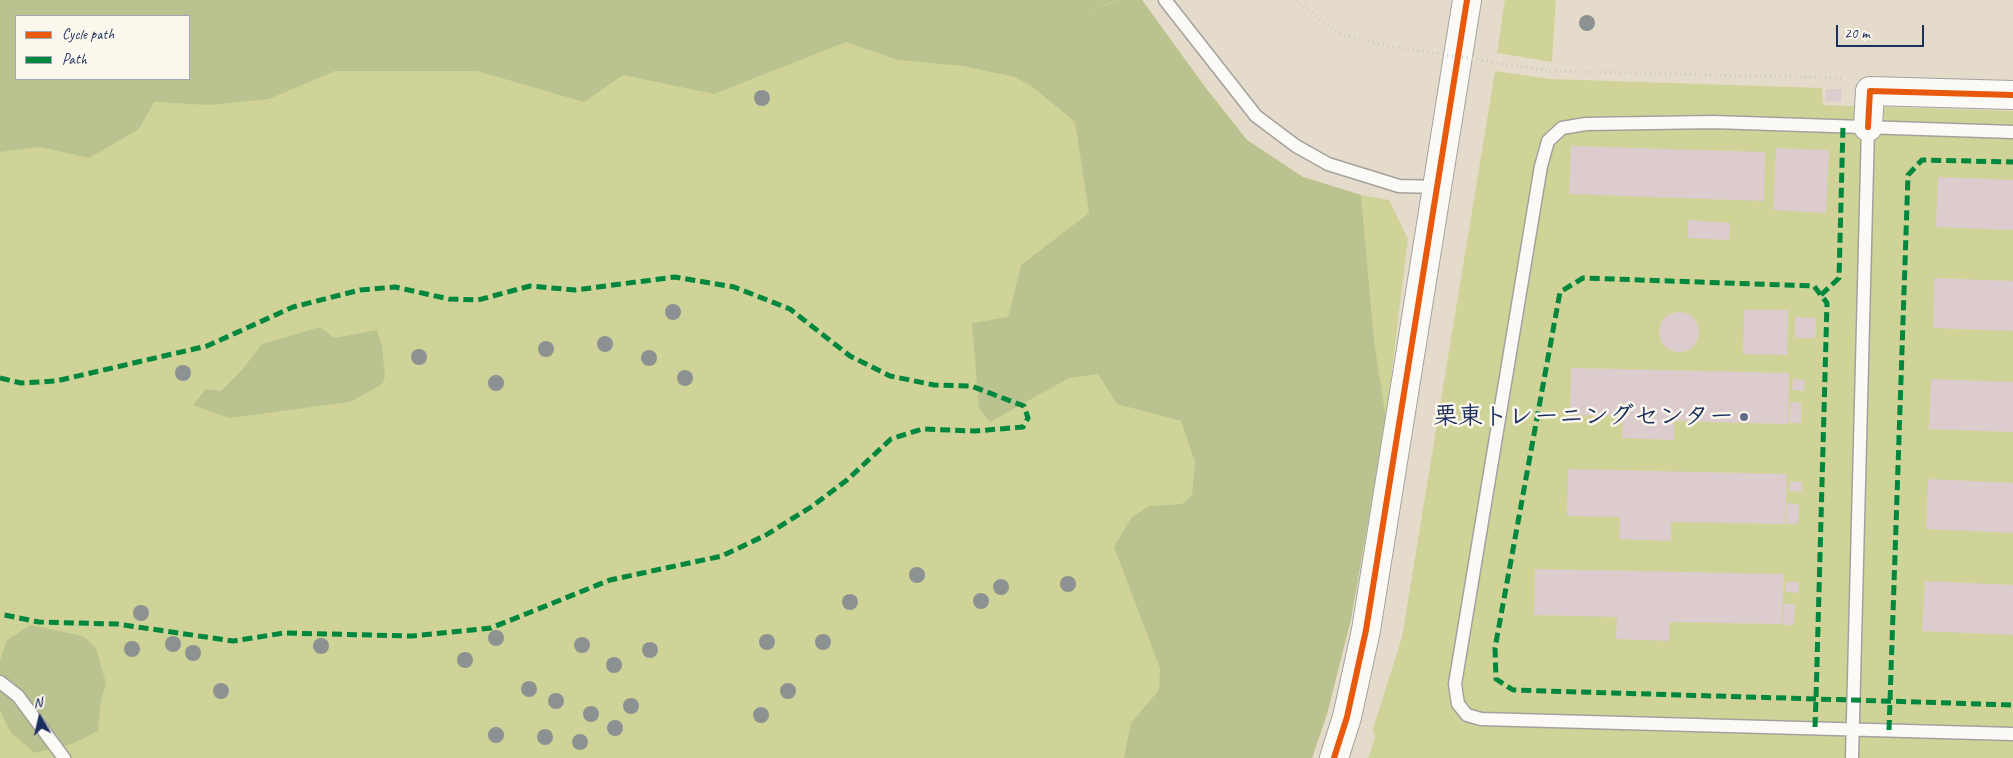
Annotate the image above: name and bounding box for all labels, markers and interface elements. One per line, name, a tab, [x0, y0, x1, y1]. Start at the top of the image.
legend	[15, 15, 190, 80]
scale bar	[1838, 15, 1926, 47]
text: 20 m	[1844, 24, 1870, 43]
text: Cycle path	[62, 25, 114, 44]
text: Path	[62, 50, 87, 69]
place label: 栗東トレーニングセンター	[1433, 402, 1734, 432]
marker: 栗東トレーニングセンター	[1738, 411, 1750, 423]
north arrow	[15, 693, 65, 743]
text: N	[32, 694, 43, 712]

